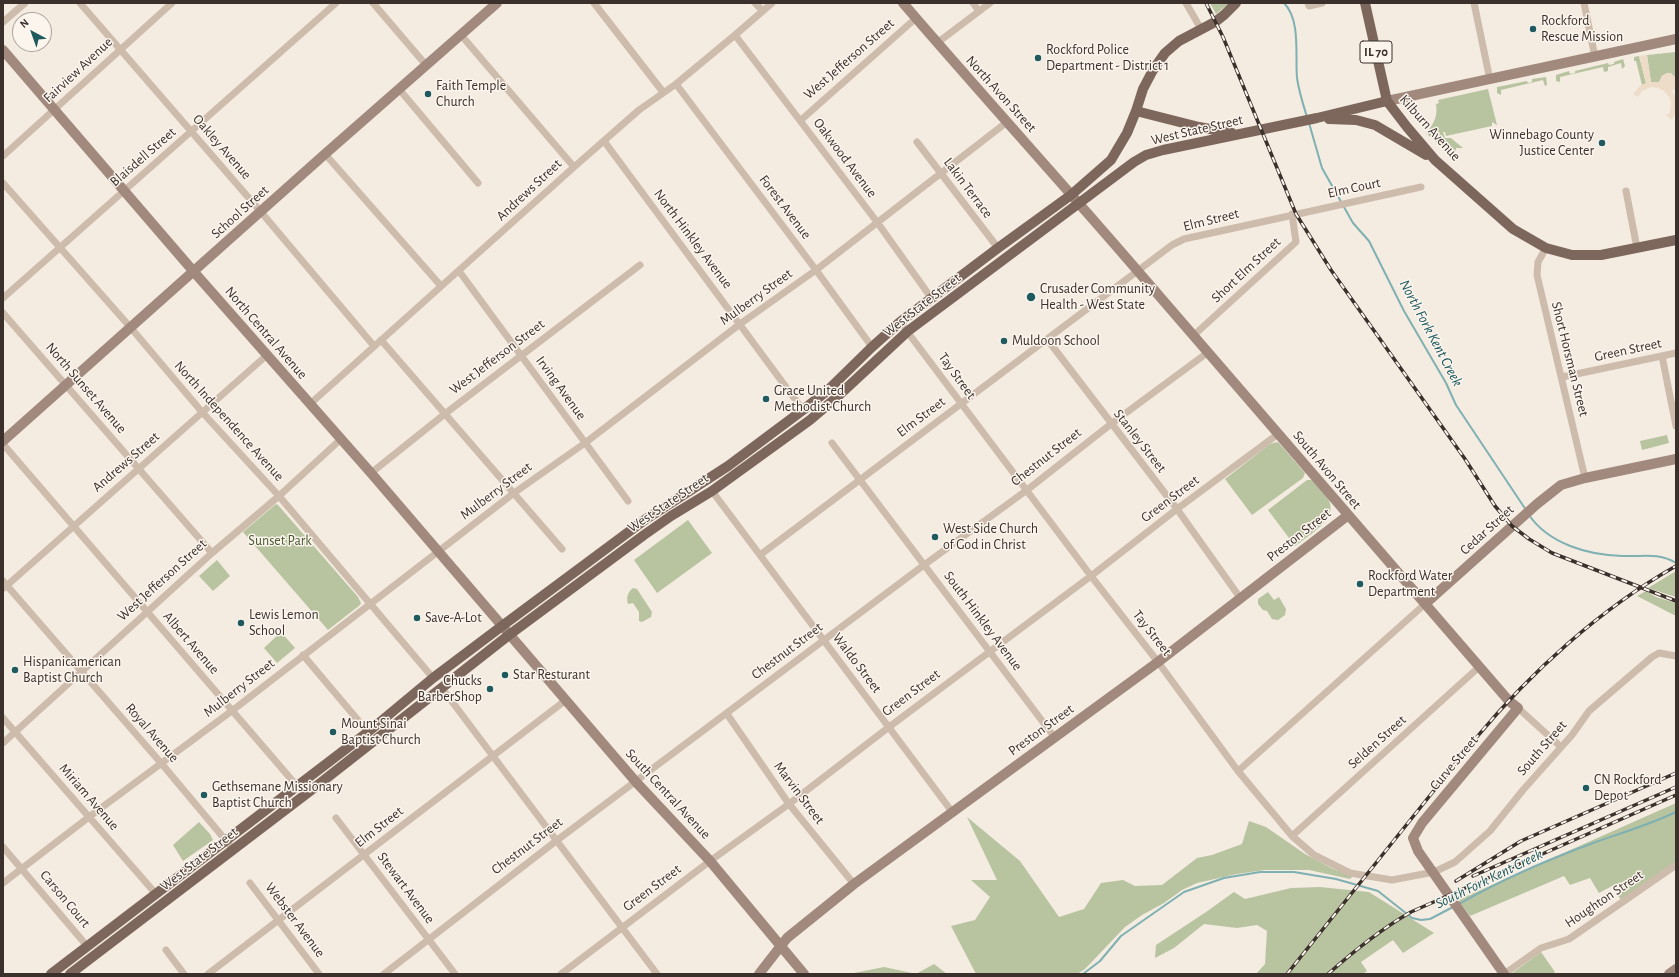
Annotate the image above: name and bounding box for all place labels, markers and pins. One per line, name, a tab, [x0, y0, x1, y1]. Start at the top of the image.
place label: Rockford Rescue Mission	[1541, 13, 1623, 46]
marker: Rockford Rescue Mission	[1528, 24, 1538, 34]
place label: Rockford Police Department - District 1	[1046, 42, 1169, 74]
marker: Rockford Police Department - District 1	[1033, 53, 1043, 63]
place label: Faith Temple Church	[436, 78, 506, 110]
marker: Faith Temple Church	[423, 89, 433, 99]
place label: Winnebago County Justice Center	[1489, 127, 1594, 160]
marker: Winnebago County Justice Center	[1597, 138, 1607, 148]
place label: Crusader Community Health - West State	[1040, 281, 1155, 314]
marker: Crusader Community Health - West State	[1025, 291, 1037, 303]
place label: Muldoon School	[1012, 333, 1100, 349]
marker: Muldoon School	[999, 336, 1009, 346]
place label: Grace United Methodist Church	[774, 383, 871, 416]
marker: Grace United Methodist Church	[761, 394, 771, 404]
place label: West Side Church of God in Christ	[943, 521, 1038, 554]
marker: West Side Church of God in Christ	[930, 532, 940, 542]
place label: Rockford Water Department	[1368, 568, 1452, 600]
marker: Rockford Water Department	[1355, 579, 1365, 589]
place label: Lewis Lemon School	[249, 607, 319, 640]
place label: Save-A-Lot	[425, 610, 482, 626]
marker: Save-A-Lot	[412, 613, 422, 623]
marker: Lewis Lemon School	[236, 618, 246, 628]
place label: Hispanicamerican Baptist Church	[23, 654, 121, 686]
marker: Hispanicamerican Baptist Church	[10, 665, 20, 675]
place label: Star Resturant	[513, 667, 590, 683]
marker: Star Resturant	[500, 670, 510, 680]
place label: Chucks BarberShop	[418, 673, 482, 706]
marker: Chucks BarberShop	[485, 684, 495, 694]
place label: Mount Sinai Baptist Church	[341, 716, 421, 748]
marker: Mount Sinai Baptist Church	[328, 727, 338, 737]
place label: CN Rockford Depot	[1594, 772, 1662, 804]
place label: Gethsemane Missionary Baptist Church	[212, 779, 343, 812]
marker: CN Rockford Depot	[1581, 783, 1591, 793]
marker: Gethsemane Missionary Baptist Church	[199, 790, 209, 800]

